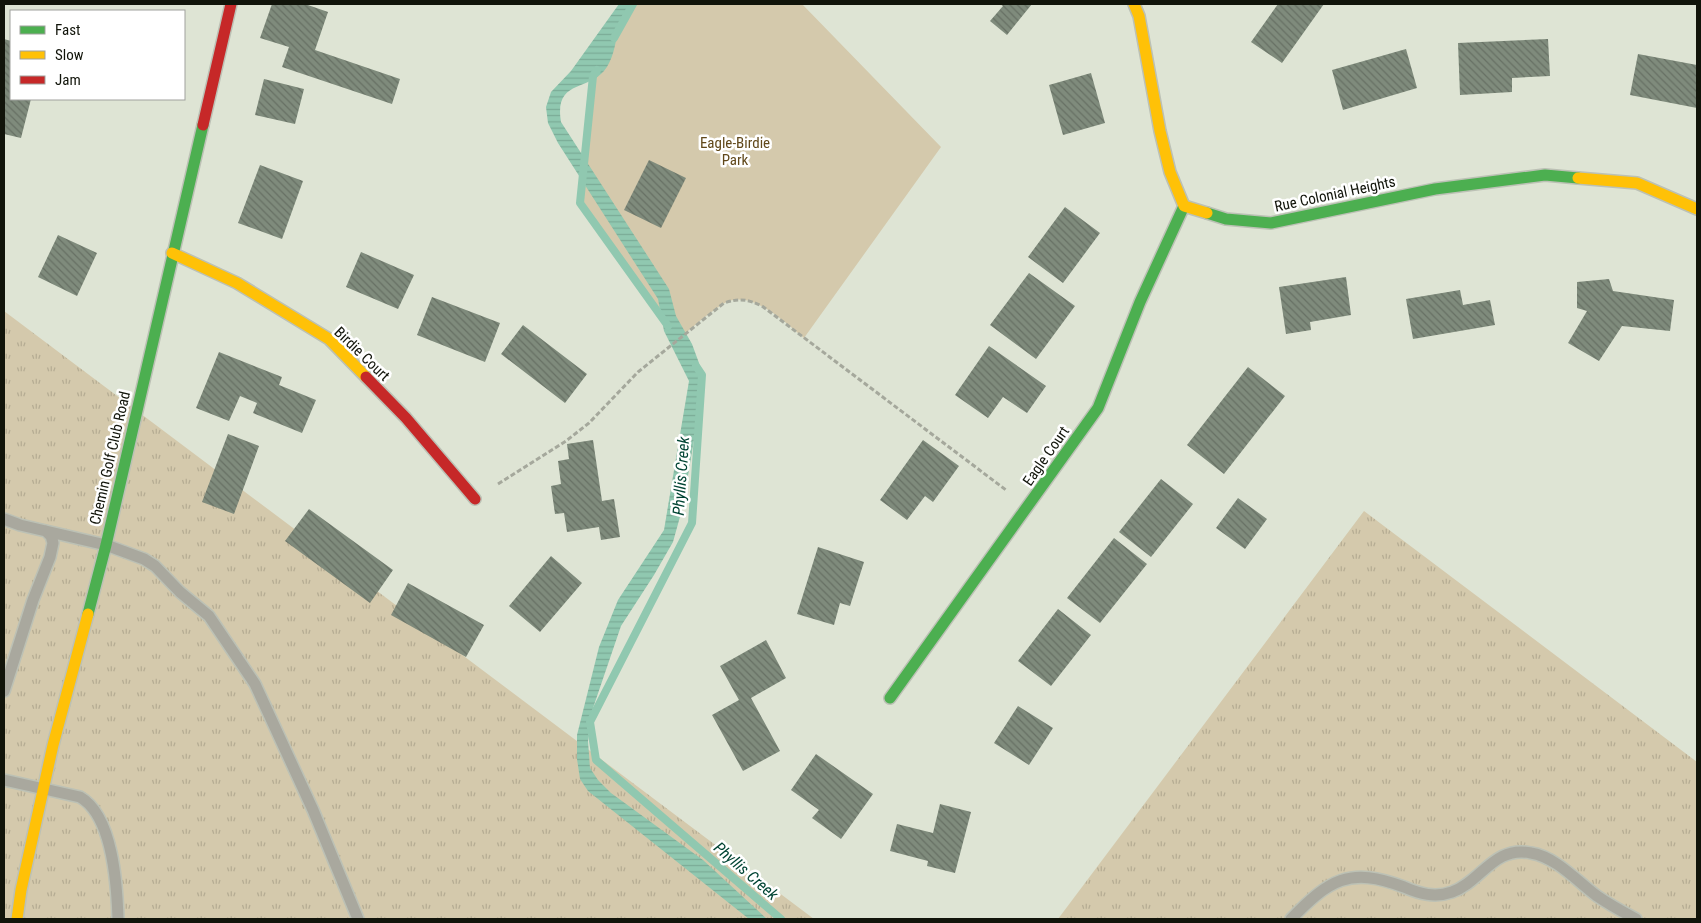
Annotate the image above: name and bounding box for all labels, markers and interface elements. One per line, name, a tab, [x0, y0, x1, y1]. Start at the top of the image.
legend	[10, 10, 185, 100]
text: Fast	[55, 21, 80, 39]
text: Slow	[55, 46, 84, 64]
text: Jam	[55, 71, 81, 89]
park label: Eagle-Birdie Park	[700, 134, 770, 169]
street label: Rue Colonial Heights	[1273, 172, 1397, 216]
street label: Birdie Court	[331, 323, 393, 385]
street label: Chemin Golf Club Road	[86, 390, 134, 526]
street label: Eagle Court	[1019, 423, 1073, 489]
water label: Phyllis Creek	[669, 435, 693, 516]
water label: Phyllis Creek	[710, 838, 783, 905]

